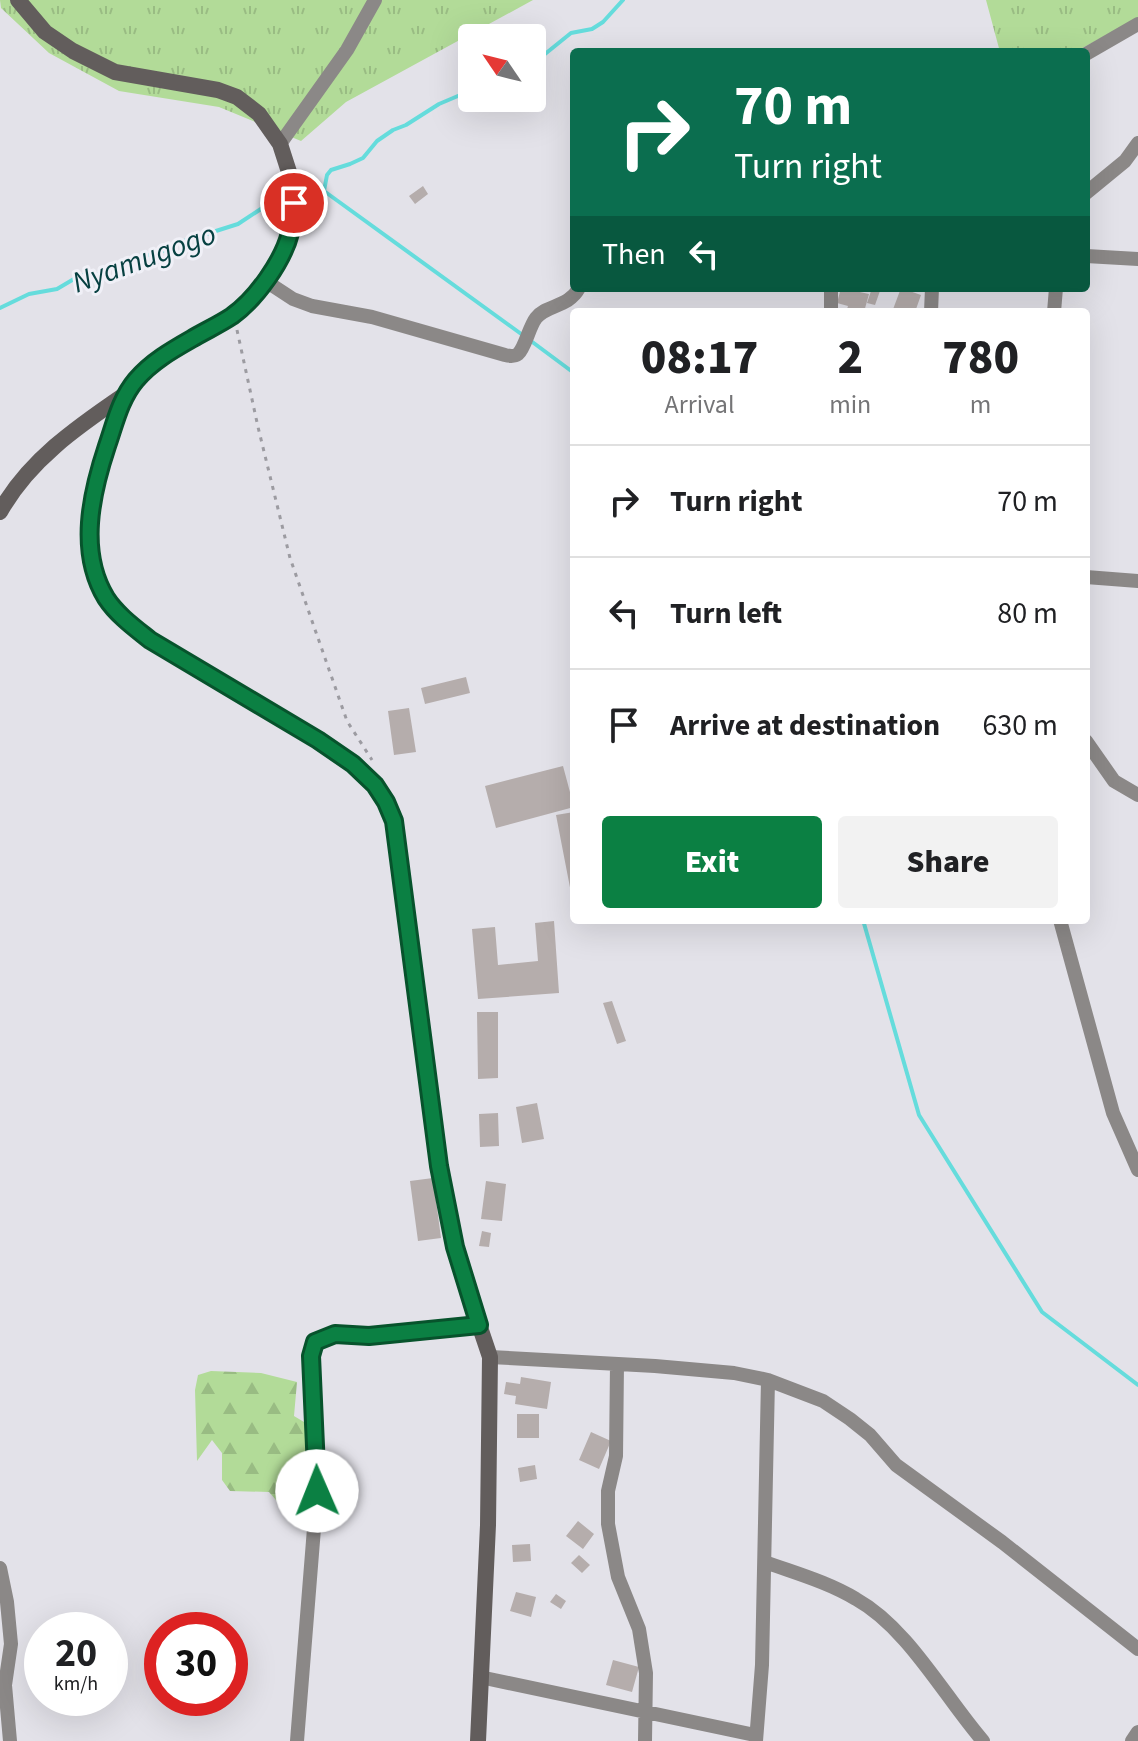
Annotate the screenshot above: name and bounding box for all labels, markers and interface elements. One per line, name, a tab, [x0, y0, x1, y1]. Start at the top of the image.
north arrow	[458, 24, 546, 112]
map controls	[458, 24, 546, 112]
text: 70 m	[734, 67, 852, 146]
icon: right	[602, 80, 706, 184]
text: Turn right	[734, 141, 882, 192]
pin	[260, 169, 328, 237]
icon: arrive	[272, 181, 316, 225]
water label: Nyamugogo	[66, 213, 222, 304]
icon: left	[682, 232, 726, 276]
text: Then	[602, 233, 666, 276]
text: 08:17	[641, 324, 758, 392]
text: 2	[837, 324, 863, 392]
text: 780	[942, 324, 1019, 392]
text: Arrival	[665, 386, 735, 423]
text: min	[829, 386, 871, 423]
text: m	[970, 386, 991, 423]
icon: right	[602, 479, 646, 523]
text: Turn right	[670, 480, 802, 523]
text: 70 m	[997, 480, 1058, 523]
icon: left	[602, 591, 646, 635]
text: Turn left	[670, 592, 782, 635]
text: 80 m	[997, 592, 1058, 635]
icon: arrive	[602, 703, 646, 747]
text: Arrive at destination	[670, 704, 940, 747]
text: 630 m	[982, 704, 1058, 747]
button: Exit	[602, 816, 822, 908]
button: Share	[838, 816, 1058, 908]
position arrow	[275, 1449, 359, 1533]
speed limit sign: 30	[144, 1612, 248, 1716]
text: 20	[55, 1625, 97, 1682]
text: km/h	[54, 1670, 98, 1698]

